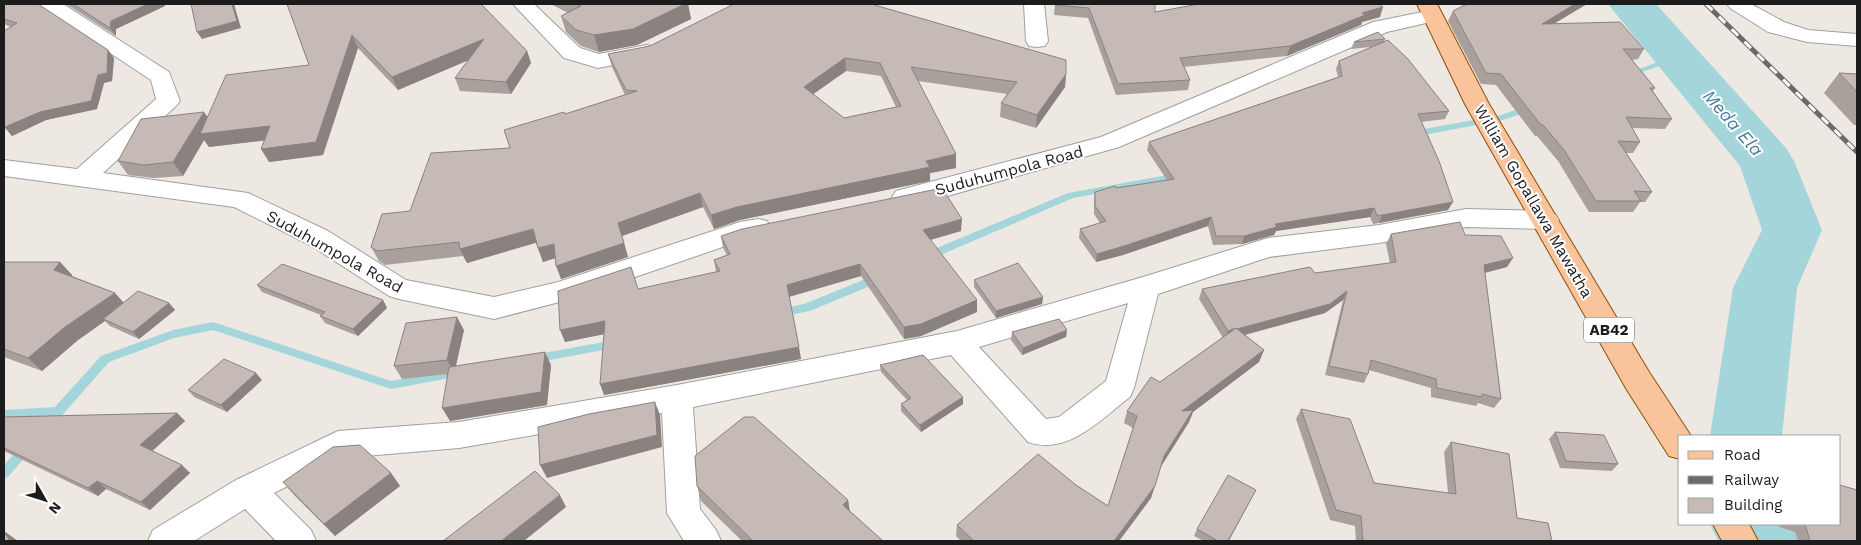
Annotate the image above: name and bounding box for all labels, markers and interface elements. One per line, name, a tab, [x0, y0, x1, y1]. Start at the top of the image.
water label: Meda Ela	[1699, 85, 1768, 160]
street label: William Gopallawa Mawatha	[1470, 101, 1597, 301]
street label: Suduhumpola Road	[933, 142, 1085, 199]
street label: Suduhumpola Road	[263, 206, 406, 297]
road number: AB42	[1584, 318, 1634, 342]
legend	[1678, 435, 1841, 525]
text: Road	[1724, 446, 1761, 464]
text: Railway	[1724, 471, 1779, 489]
north arrow	[20, 475, 70, 525]
text: Building	[1724, 496, 1782, 514]
text: N	[46, 499, 65, 517]

